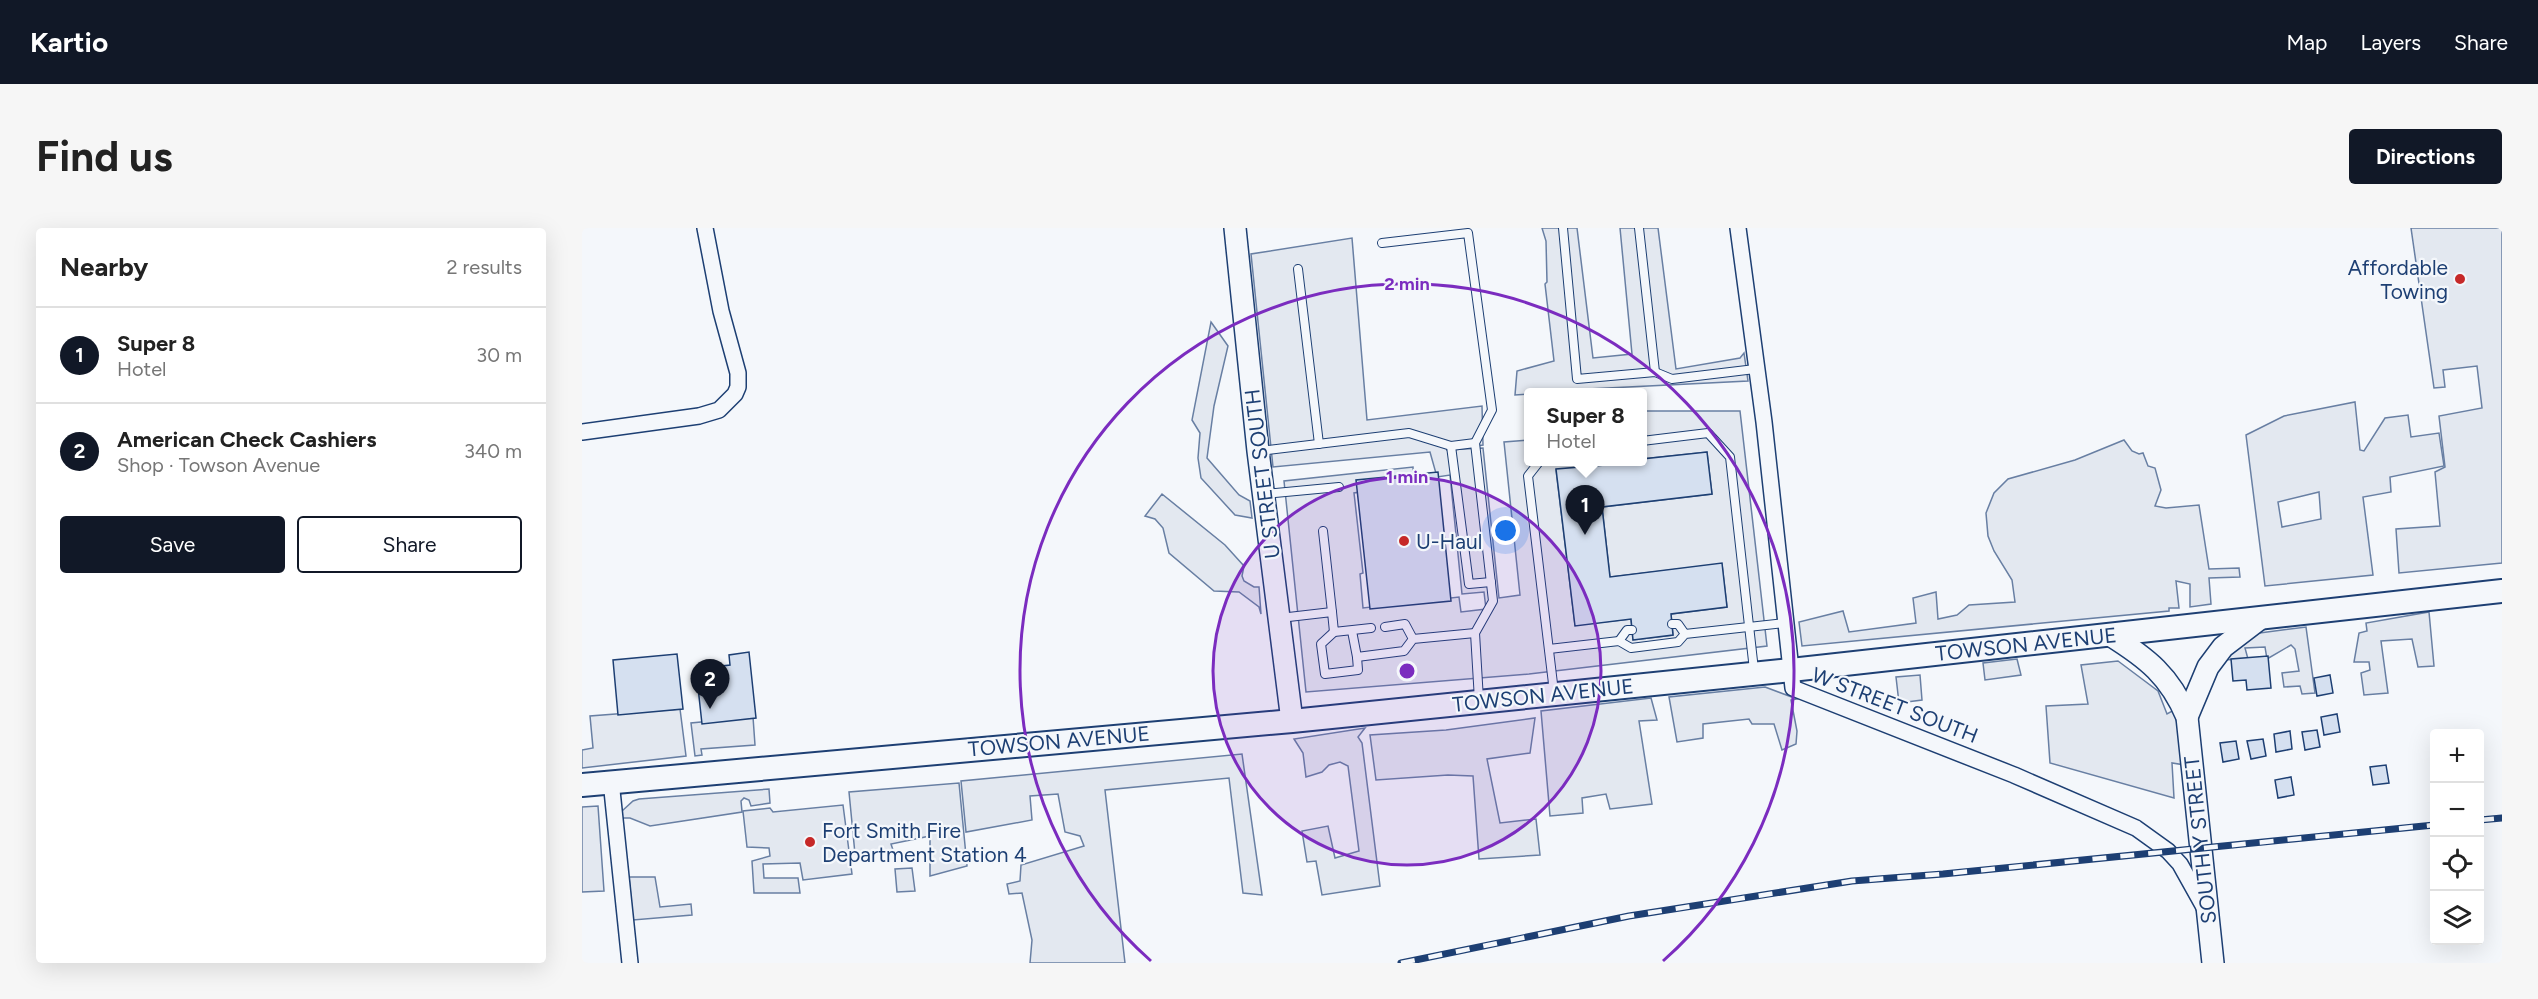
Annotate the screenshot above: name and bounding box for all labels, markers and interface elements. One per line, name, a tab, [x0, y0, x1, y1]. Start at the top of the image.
text: Kartio	[30, 25, 108, 59]
text: Map	[2287, 30, 2327, 55]
text: Layers	[2360, 30, 2421, 55]
text: Share	[2454, 30, 2508, 55]
button: Directions	[2349, 129, 2502, 184]
text: Find us	[36, 131, 173, 182]
text: Nearby	[60, 251, 148, 283]
text: 2 results	[446, 255, 522, 279]
place label: Affordable Towing	[2348, 255, 2448, 304]
marker: Affordable Towing	[2453, 272, 2467, 286]
text: 2 min	[1384, 273, 1430, 295]
text: Super 8	[117, 330, 195, 357]
text: 1	[75, 343, 84, 367]
text: 30 m	[476, 343, 522, 367]
text: Hotel	[117, 357, 166, 381]
street label: U STREET SOUTH	[1239, 388, 1285, 560]
popup	[1524, 388, 1647, 466]
text: Super 8	[1546, 402, 1625, 429]
text: American Check Cashiers	[117, 426, 376, 453]
text: Hotel	[1546, 429, 1596, 453]
text: 2	[74, 439, 85, 463]
text: 340 m	[464, 439, 522, 463]
text: Shop · Towson Avenue	[117, 453, 320, 477]
text: 1 min	[1386, 466, 1428, 488]
pin: 1	[1566, 486, 1604, 535]
button: Save	[60, 516, 285, 573]
button: Share	[297, 516, 522, 573]
your location	[1491, 516, 1520, 545]
place label: U-Haul	[1416, 529, 1482, 554]
marker: U-Haul	[1397, 534, 1411, 548]
street label: TOWSON AVENUE	[1934, 622, 2118, 666]
pin: 2	[690, 660, 730, 709]
centre of rings	[1397, 661, 1417, 681]
street label: W STREET SOUTH	[1808, 662, 1982, 748]
street label: TOWSON AVENUE	[1451, 673, 1635, 717]
street label: TOWSON AVENUE	[967, 721, 1151, 761]
map controls	[2430, 729, 2484, 945]
button: +	[2430, 729, 2484, 783]
street label: SOUTH Y STREET	[2179, 755, 2221, 925]
button: −	[2430, 783, 2484, 837]
place label: Fort Smith Fire Department Station 4	[822, 818, 1027, 867]
marker: Fort Smith Fire Department Station 4	[803, 835, 817, 849]
button: locate	[2430, 837, 2484, 891]
button: layers	[2430, 891, 2484, 945]

